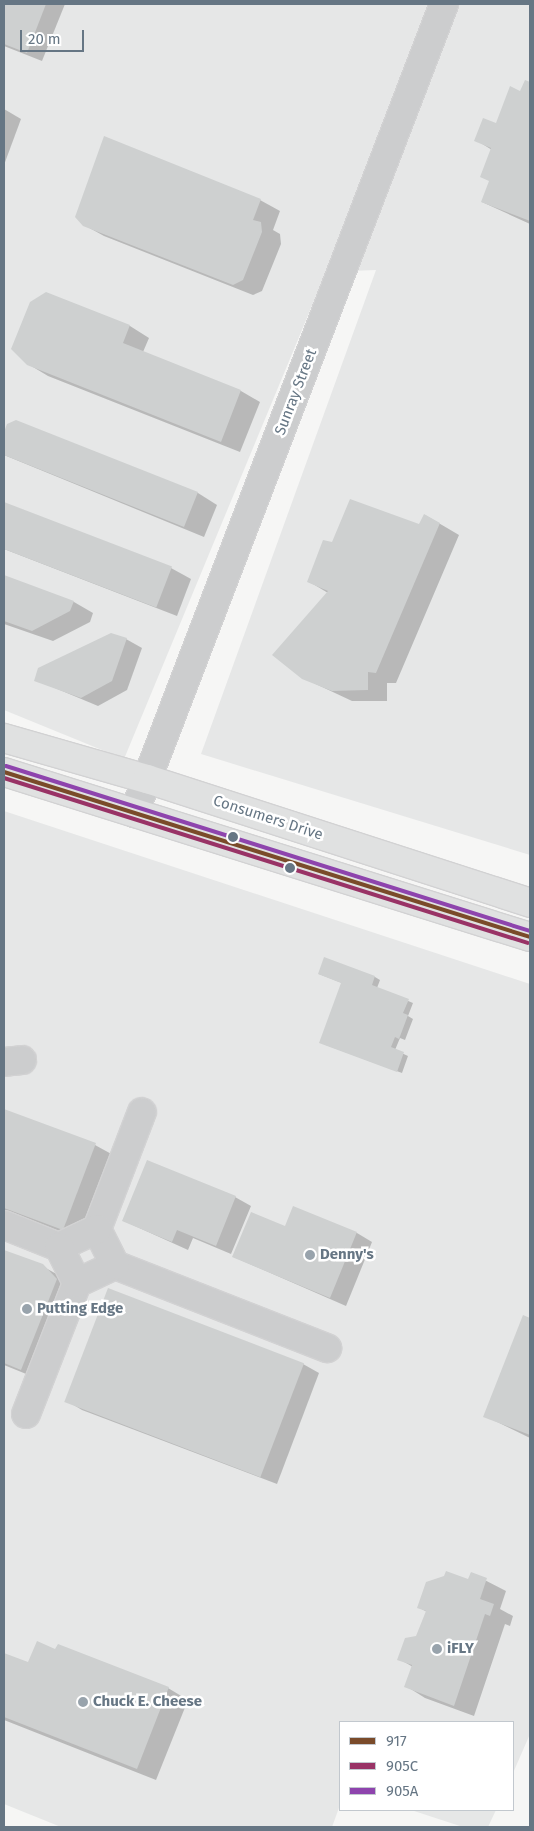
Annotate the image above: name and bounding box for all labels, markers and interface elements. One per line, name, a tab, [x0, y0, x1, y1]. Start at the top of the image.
scale bar	[22, 20, 86, 52]
text: 20 m	[28, 30, 61, 48]
street label: Sunray Street	[271, 346, 321, 438]
street label: Consumers Drive	[211, 792, 325, 844]
unlabelled marker	[228, 832, 238, 842]
unlabelled marker	[285, 863, 295, 873]
place label: Denny's	[320, 1246, 374, 1264]
marker: Denny's	[304, 1249, 316, 1261]
place label: Putting Edge	[37, 1300, 123, 1318]
marker: Putting Edge	[21, 1303, 33, 1315]
place label: iFLY	[447, 1640, 474, 1658]
marker: iFLY	[431, 1643, 443, 1655]
place label: Chuck E. Cheese	[93, 1693, 202, 1711]
marker: Chuck E. Cheese	[77, 1696, 89, 1708]
legend	[339, 1721, 514, 1811]
text: 917	[386, 1732, 407, 1750]
text: 905C	[386, 1757, 418, 1775]
text: 905A	[386, 1782, 418, 1800]

